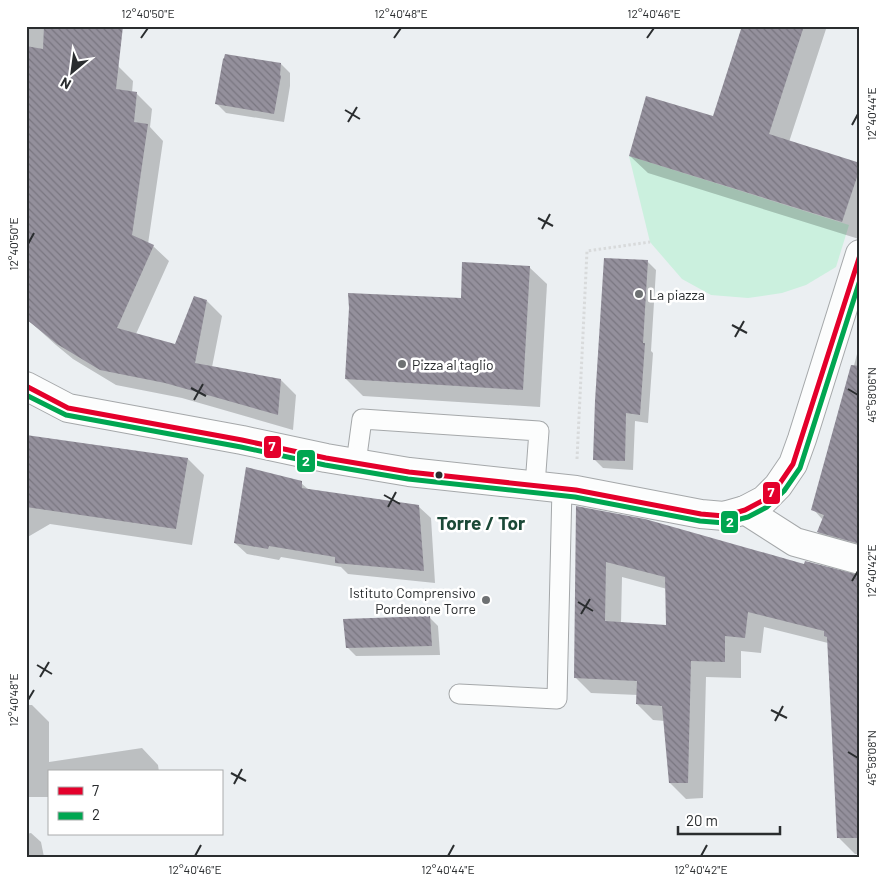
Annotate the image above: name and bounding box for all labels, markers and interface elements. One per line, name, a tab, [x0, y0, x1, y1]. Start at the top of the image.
text: 12°40'50"E	[121, 6, 175, 20]
text: 12°40'48"E	[374, 6, 428, 20]
text: 12°40'46"E	[627, 6, 681, 20]
north arrow	[48, 48, 98, 98]
text: N	[57, 74, 74, 93]
text: 12°40'44"E	[864, 87, 878, 141]
text: 12°40'50"E	[6, 217, 20, 271]
place label: La piazza	[649, 286, 705, 303]
marker: La piazza	[633, 288, 645, 300]
place label: Pizza al taglio	[412, 356, 494, 373]
marker: Pizza al taglio	[396, 358, 408, 370]
text: 45°58'06"N	[864, 367, 878, 423]
line badge: 7	[263, 435, 282, 459]
text: 7	[269, 437, 276, 454]
line badge: 2	[296, 449, 316, 473]
text: 2	[302, 452, 310, 469]
unlabelled marker	[434, 470, 444, 480]
line badge: 7	[762, 481, 781, 505]
text: 7	[768, 483, 775, 500]
line badge: 2	[720, 510, 739, 534]
district label: Torre / Tor	[437, 511, 526, 534]
text: 2	[726, 513, 734, 530]
text: 12°40'42"E	[864, 544, 878, 598]
place label: Istituto Comprensivo Pordenone Torre	[349, 584, 476, 617]
marker: Istituto Comprensivo Pordenone Torre	[480, 594, 492, 606]
text: 12°40'48"E	[6, 673, 20, 727]
text: 45°58'08"N	[864, 730, 878, 786]
legend	[48, 770, 222, 836]
text: 7	[92, 781, 99, 799]
scale bar	[678, 803, 781, 835]
text: 2	[92, 805, 100, 823]
text: 20 m	[686, 811, 718, 829]
text: 12°40'46"E	[168, 862, 222, 876]
text: 12°40'44"E	[421, 862, 475, 876]
text: 12°40'42"E	[674, 862, 728, 876]

